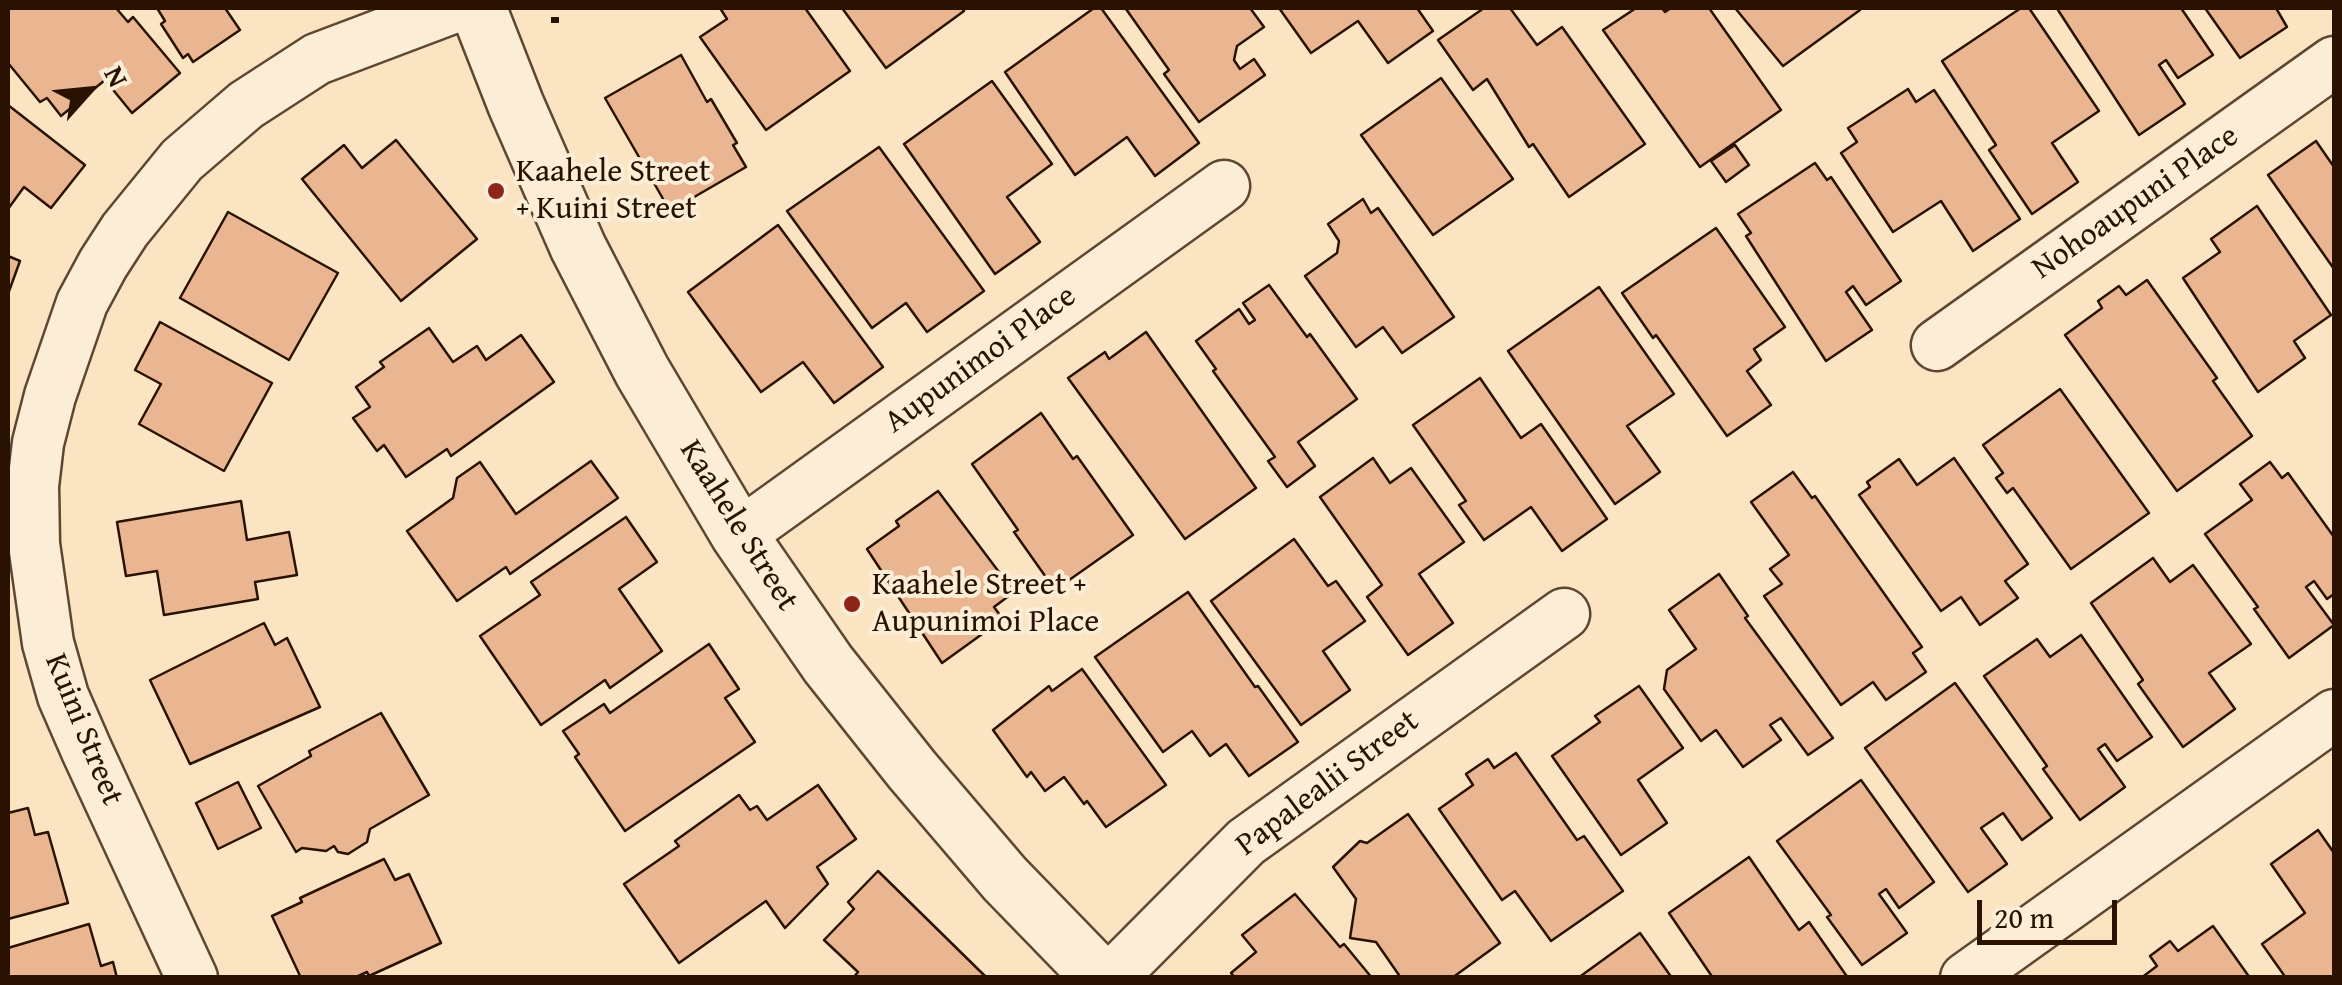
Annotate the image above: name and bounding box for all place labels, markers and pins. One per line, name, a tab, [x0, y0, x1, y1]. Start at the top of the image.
place label: Kaahele Street + Kuini Street	[516, 154, 710, 229]
marker: Kaahele Street + Kuini Street	[485, 180, 507, 202]
place label: Kaahele Street + Aupunimoi Place	[872, 567, 1099, 642]
marker: Kaahele Street + Aupunimoi Place	[841, 593, 863, 615]

